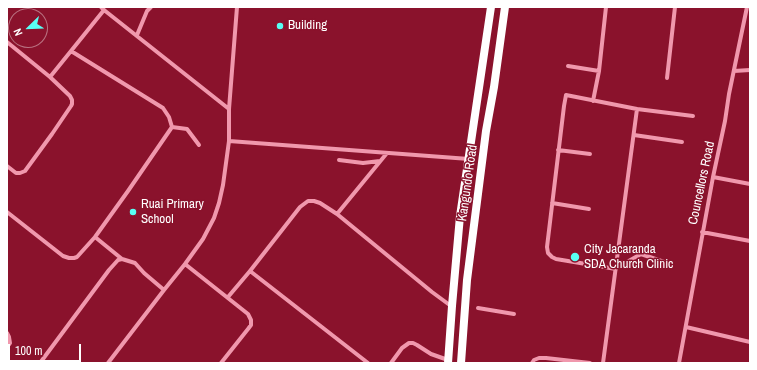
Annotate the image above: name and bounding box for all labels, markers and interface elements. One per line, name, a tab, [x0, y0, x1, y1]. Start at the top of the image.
north arrow	[8, 8, 48, 48]
place label: Building	[288, 18, 327, 34]
marker: Building	[275, 21, 285, 31]
text: N	[10, 27, 26, 38]
street label: Councellors Road	[686, 140, 718, 226]
street label: Kangundo Road	[455, 144, 481, 222]
place label: Ruai Primary School	[141, 197, 204, 228]
marker: Ruai Primary School	[128, 207, 138, 217]
place label: City Jacaranda SDA Church Clinic	[584, 242, 673, 273]
marker: City Jacaranda SDA Church Clinic	[569, 251, 581, 263]
scale bar	[10, 336, 83, 362]
text: 100 m	[15, 343, 42, 359]

